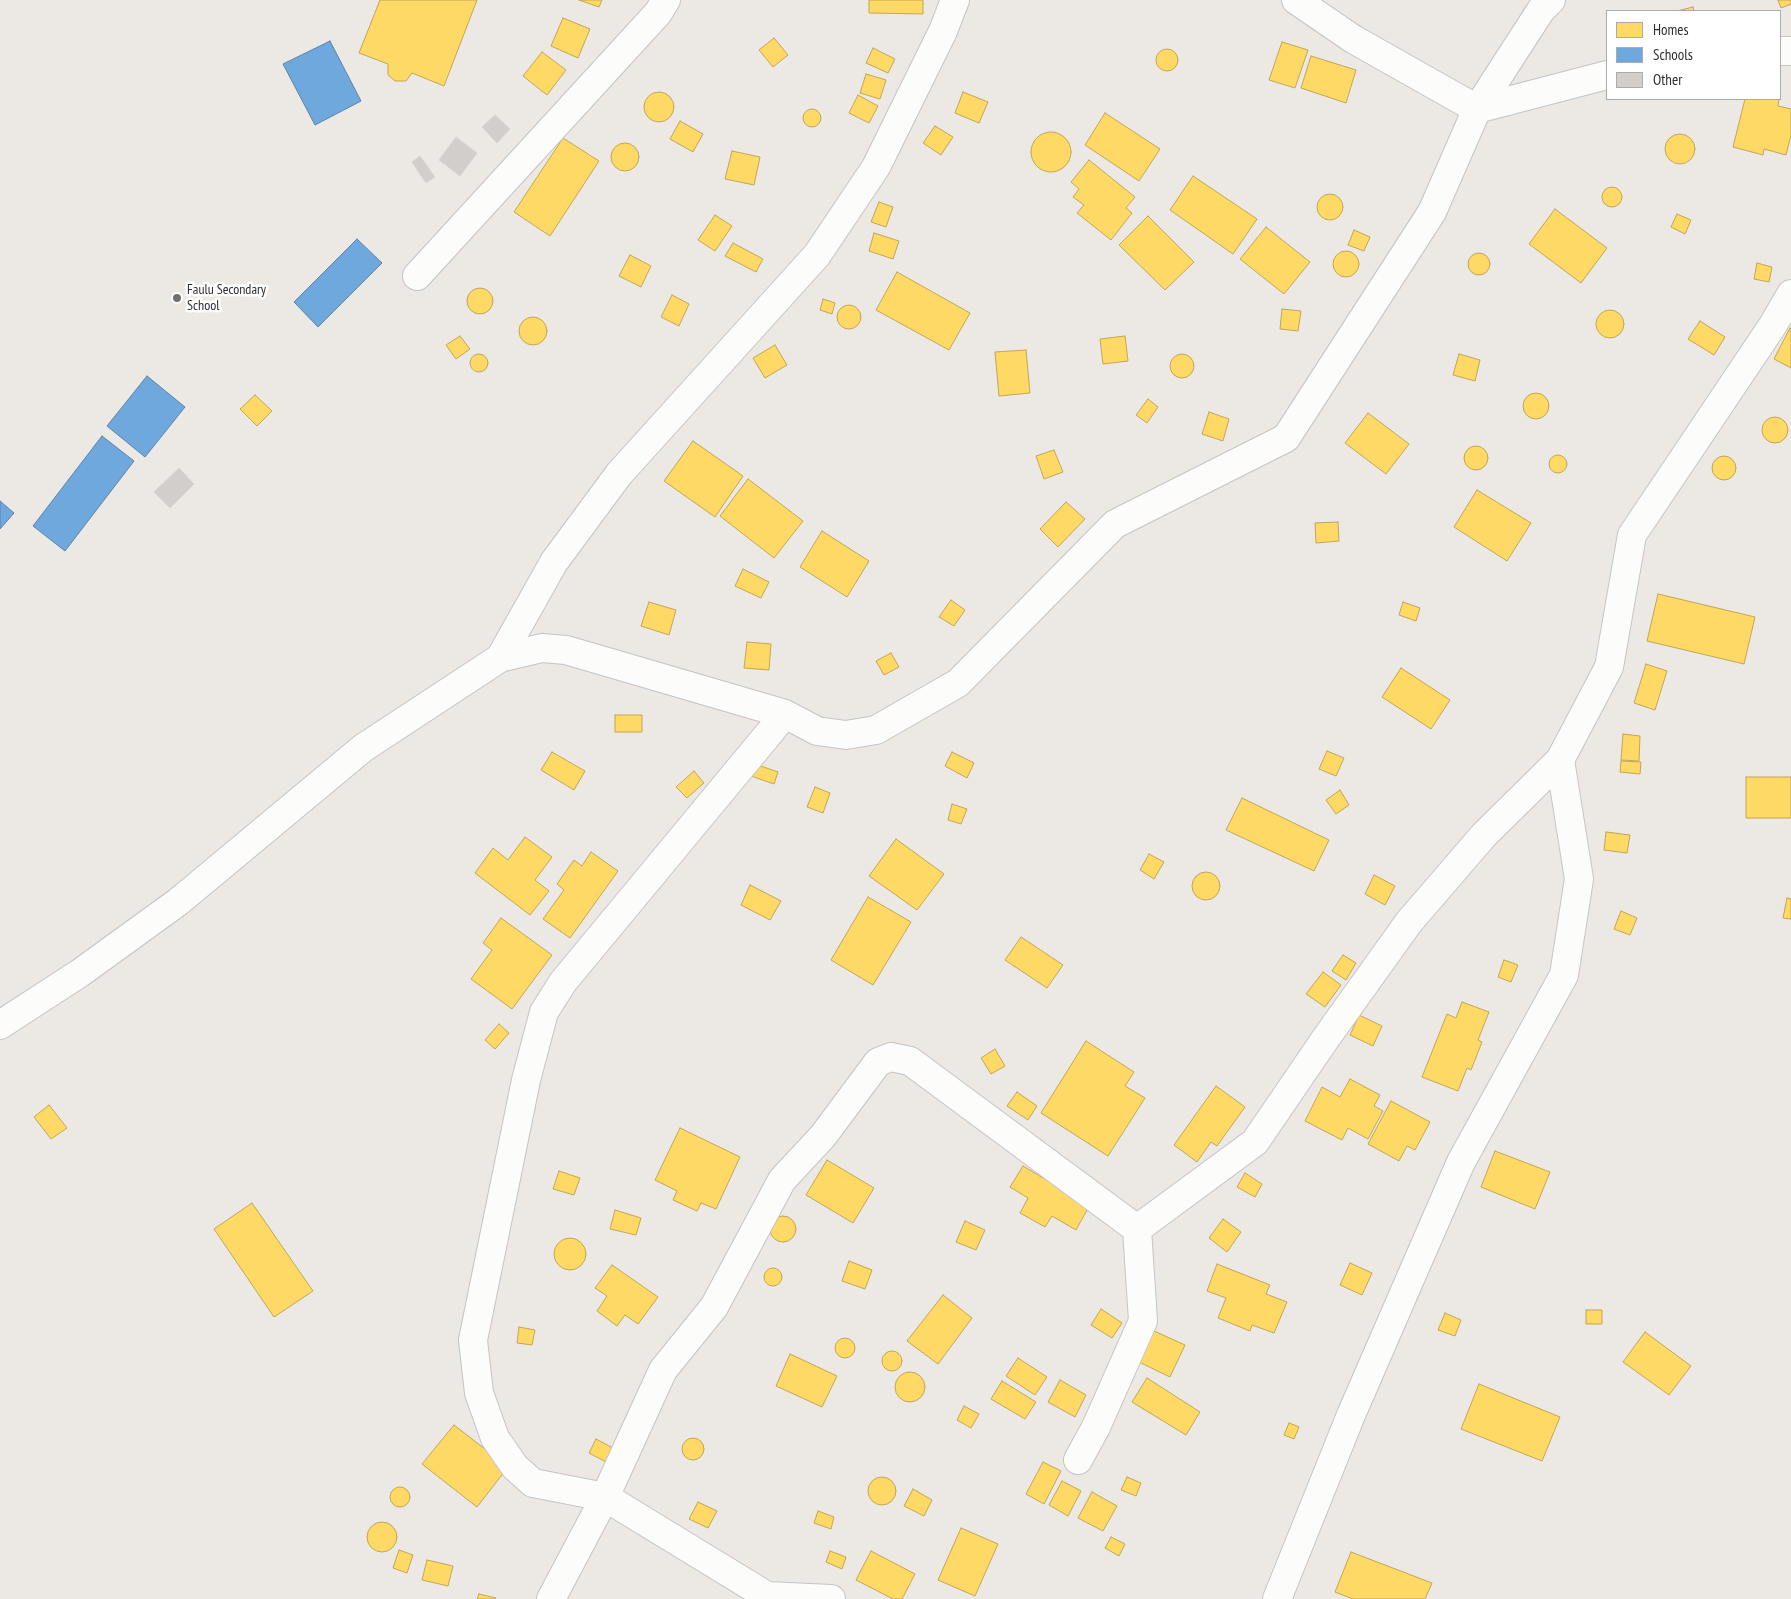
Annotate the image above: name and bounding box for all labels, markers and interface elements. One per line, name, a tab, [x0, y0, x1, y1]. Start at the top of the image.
legend	[1606, 10, 1781, 100]
text: Homes	[1653, 20, 1689, 39]
text: Schools	[1653, 45, 1693, 64]
text: Other	[1653, 70, 1682, 89]
place label: Faulu Secondary School	[187, 282, 266, 314]
marker: Faulu Secondary School	[171, 292, 183, 304]

